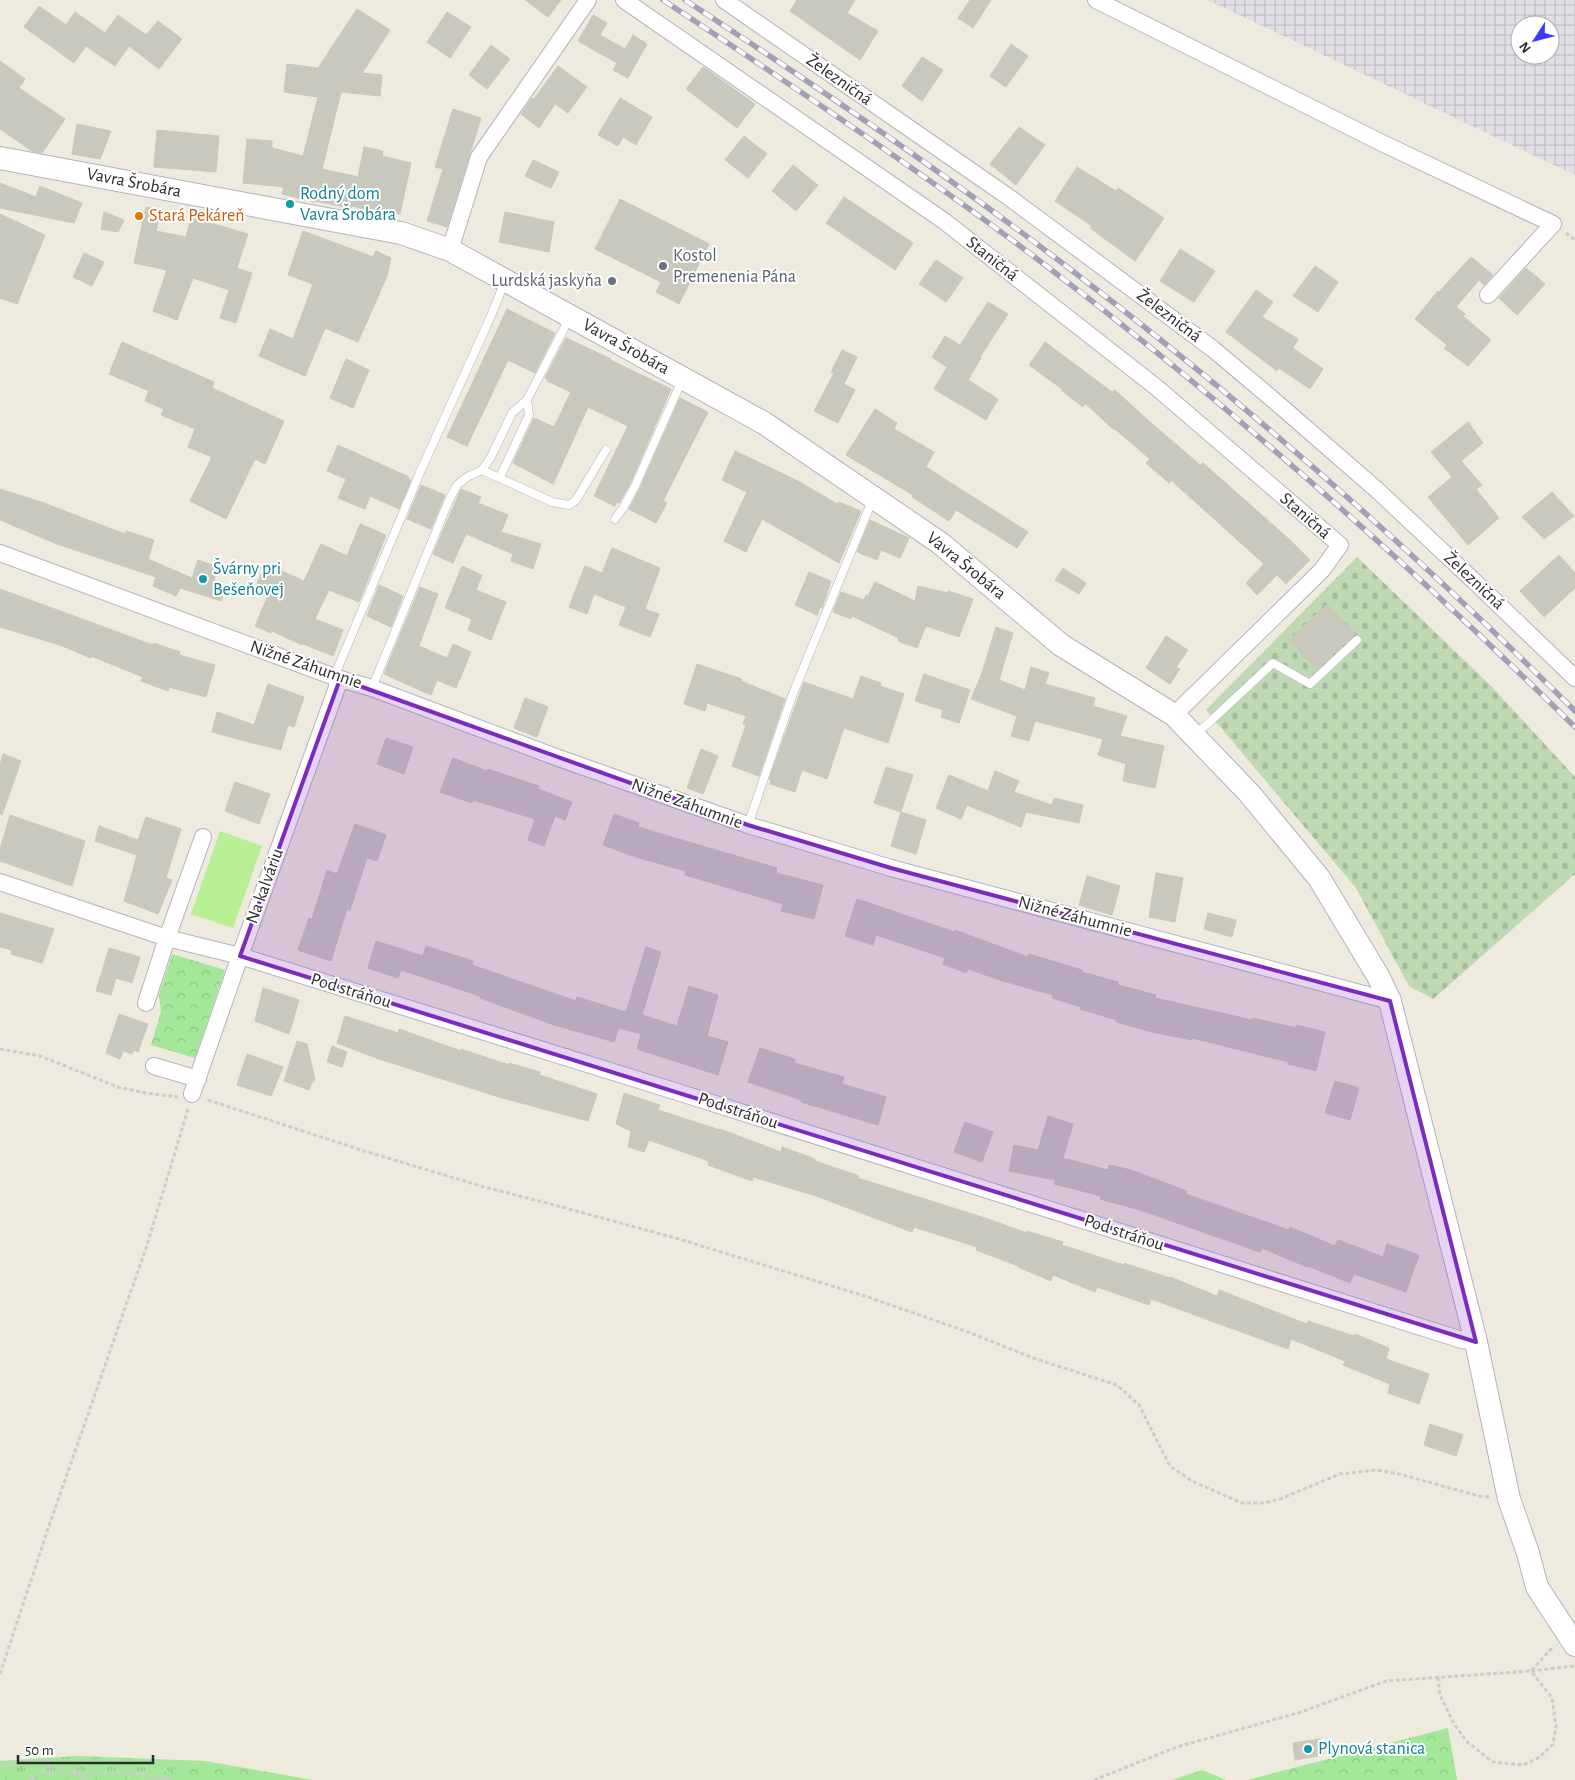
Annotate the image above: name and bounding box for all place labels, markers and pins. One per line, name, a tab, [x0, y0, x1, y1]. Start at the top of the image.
place label: Rodný dom Vavra Šrobára	[300, 185, 396, 224]
marker: Rodný dom Vavra Šrobára	[284, 198, 296, 210]
place label: Stará Pekáreň	[149, 207, 245, 225]
marker: Stará Pekáreň	[133, 210, 145, 222]
place label: Kostol Premenenia Pána	[673, 247, 796, 286]
marker: Kostol Premenenia Pána	[657, 260, 669, 272]
place label: Lurdská jaskyňa	[491, 272, 602, 290]
marker: Lurdská jaskyňa	[606, 275, 618, 287]
place label: Švárny pri Bešeňovej	[213, 557, 284, 599]
marker: Švárny pri Bešeňovej	[197, 573, 209, 585]
place label: Plynová stanica	[1318, 1740, 1425, 1758]
marker: Plynová stanica	[1302, 1743, 1314, 1755]

